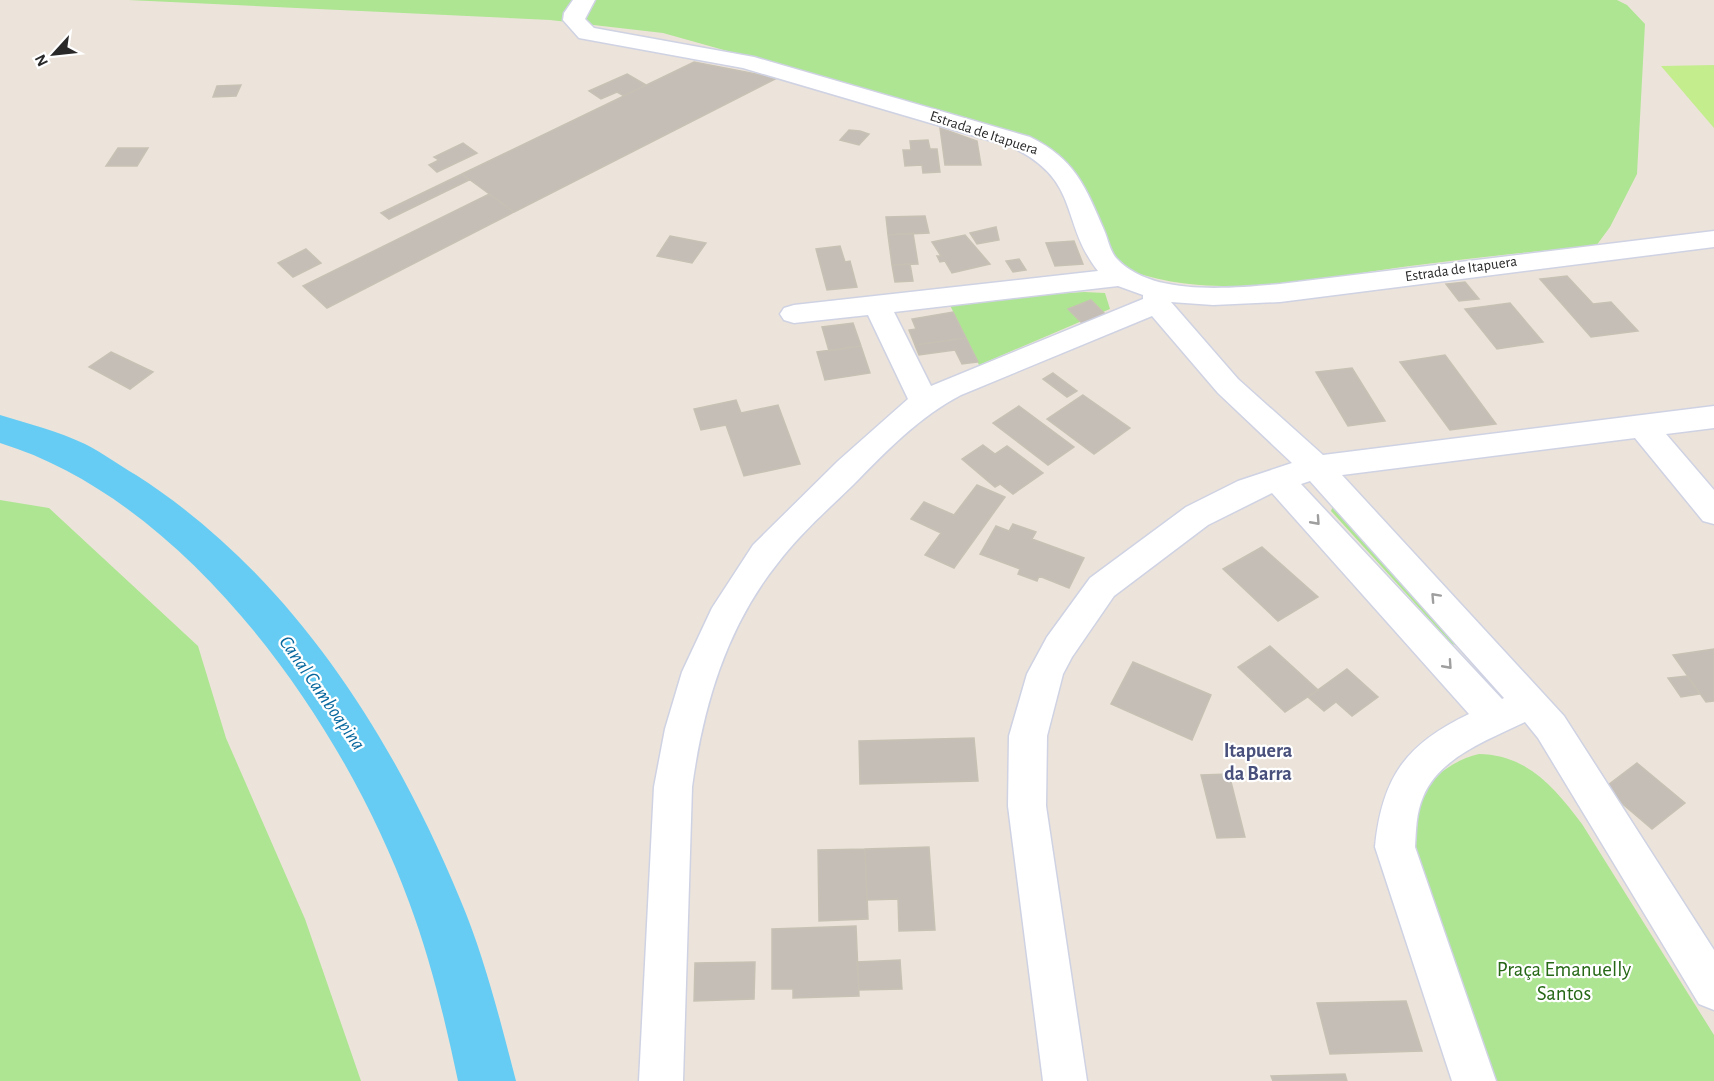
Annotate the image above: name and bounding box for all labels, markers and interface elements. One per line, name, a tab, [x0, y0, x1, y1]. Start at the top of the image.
north arrow	[24, 24, 84, 84]
text: N	[32, 52, 51, 69]
street label: Estrada de Itapuera	[928, 108, 1040, 158]
street label: Estrada de Itapuera	[1404, 254, 1518, 284]
one-way arrow	[1309, 514, 1320, 525]
one-way arrow	[1431, 593, 1442, 603]
water label: Canal Camboapina	[275, 632, 369, 754]
one-way arrow	[1441, 659, 1452, 669]
district label: Itapuera da Barra	[1224, 741, 1293, 784]
park label: Praça Emanuelly Santos	[1497, 959, 1631, 1004]

